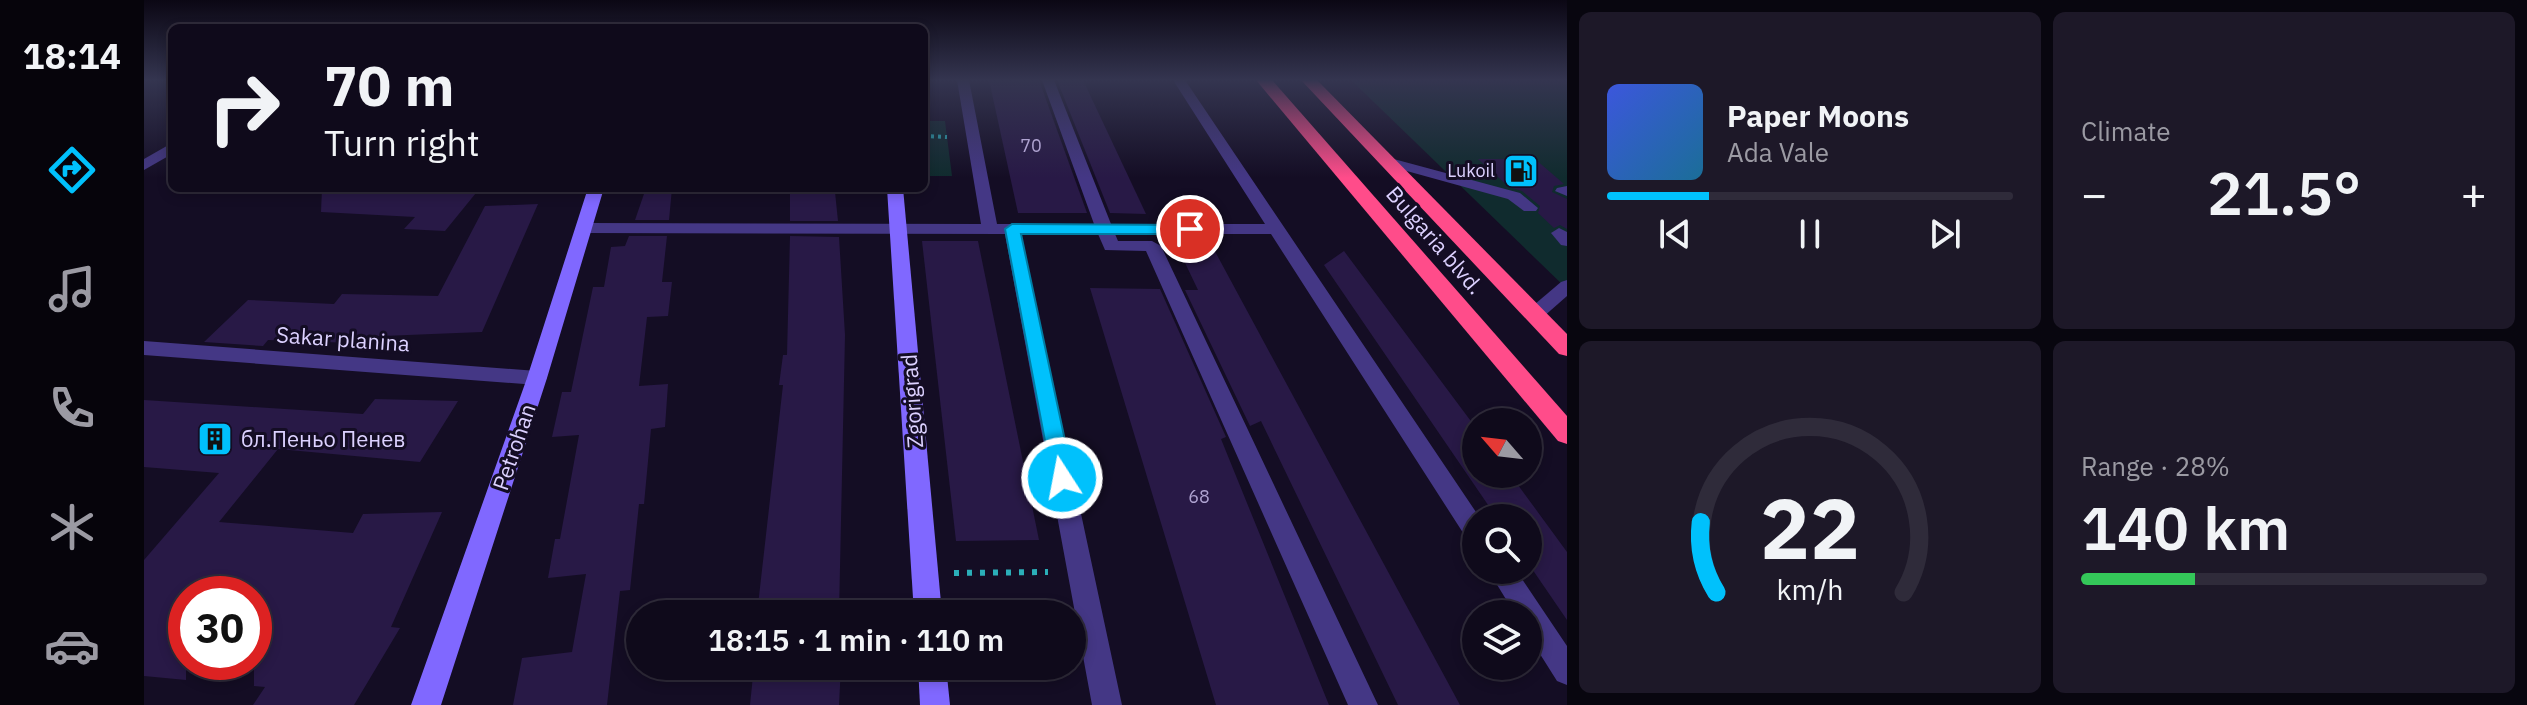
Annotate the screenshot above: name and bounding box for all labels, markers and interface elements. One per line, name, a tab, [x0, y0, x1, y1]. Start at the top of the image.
text: 18:14	[23, 32, 121, 79]
text: 70 m	[324, 49, 454, 121]
icon: right	[192, 56, 296, 160]
text: Paper Moons	[1727, 96, 1909, 135]
text: Climate	[2081, 114, 2171, 148]
text: Turn right	[324, 119, 480, 166]
house number: 70	[1020, 134, 1042, 157]
text: Ada Vale	[1727, 135, 1829, 169]
icon: directions	[44, 142, 100, 198]
fuel station icon: Lukoil	[1502, 152, 1540, 190]
text: 21.5°	[2207, 153, 2361, 232]
place label: Lukoil	[1447, 159, 1495, 182]
text: −	[2081, 165, 2107, 222]
text: +	[2461, 165, 2487, 222]
street label: Bulgaria blvd.	[1380, 179, 1490, 300]
pin	[1156, 195, 1224, 263]
icon: arrive	[1168, 207, 1212, 251]
icon: previous	[1653, 212, 1697, 256]
icon: pause	[1788, 212, 1832, 256]
icon: next	[1923, 212, 1967, 256]
icon: music	[44, 261, 100, 317]
street label: Sakar planina	[275, 319, 411, 358]
street label: Zgorigrad	[894, 353, 929, 449]
icon: phone	[44, 380, 100, 436]
street label: Petrohan	[485, 400, 542, 494]
north arrow	[1462, 408, 1542, 488]
map controls	[1462, 408, 1542, 680]
building icon: бл.Пеньо Пенев	[196, 420, 234, 458]
place label: бл.Пеньо Пенев	[241, 424, 406, 453]
position arrow	[1020, 436, 1104, 520]
text: Range · 28%	[2081, 449, 2230, 483]
text: 22	[1760, 473, 1860, 581]
house number: 68	[1188, 485, 1210, 508]
text: 140 km	[2081, 488, 2290, 567]
icon: climate	[44, 499, 100, 555]
button: search	[1462, 504, 1542, 584]
text: km/h	[1776, 571, 1844, 608]
speed limit sign: 30	[168, 576, 272, 680]
button: layers	[1462, 600, 1542, 680]
icon: car	[44, 618, 100, 674]
text: 18:15 · 1 min · 110 m	[708, 620, 1004, 659]

